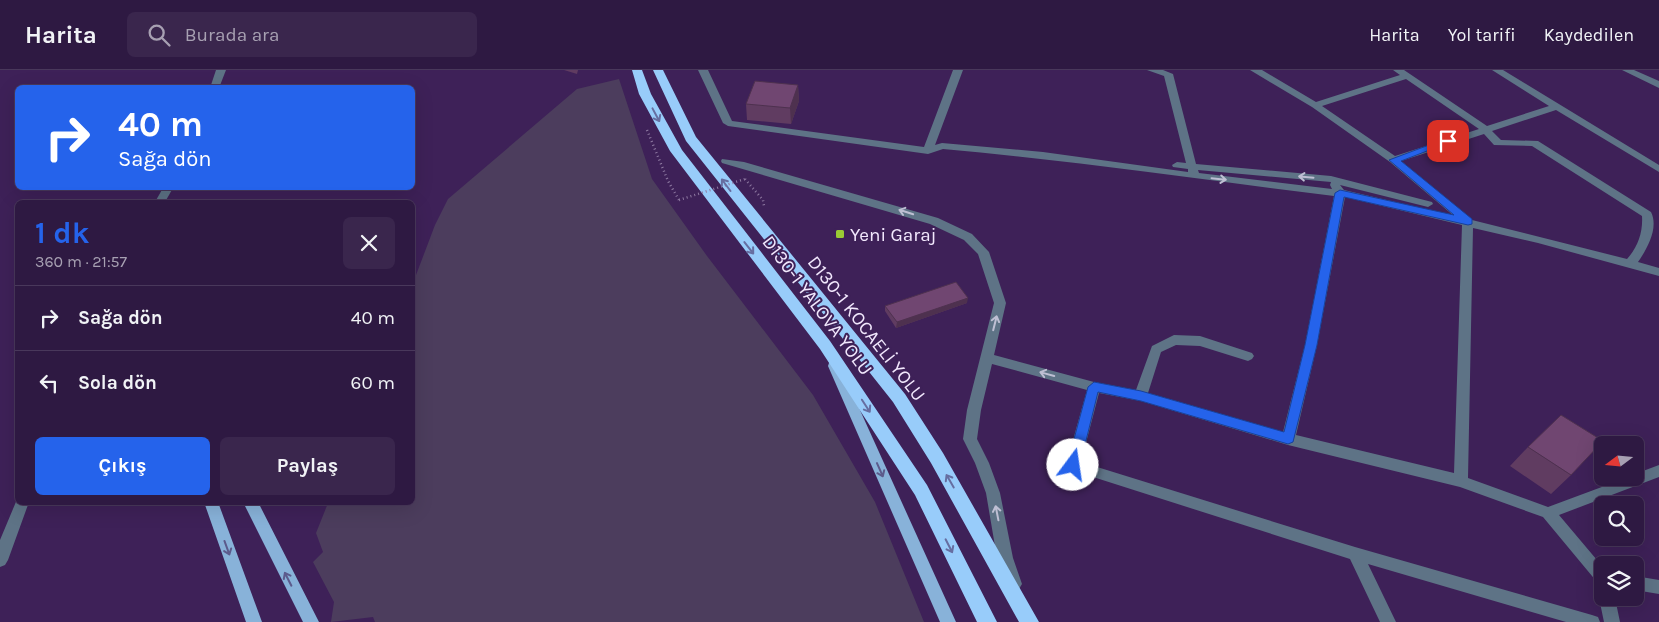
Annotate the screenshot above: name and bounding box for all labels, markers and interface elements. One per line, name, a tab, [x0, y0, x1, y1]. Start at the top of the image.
search box	[127, 12, 477, 57]
text: Harita	[25, 21, 97, 49]
icon: search	[145, 21, 173, 49]
text: Burada ara	[185, 24, 279, 46]
text: Harita	[1369, 24, 1420, 46]
text: Yol tarifi	[1448, 24, 1516, 46]
text: Kaydedilen	[1544, 24, 1634, 46]
text: 40 m	[118, 104, 203, 145]
icon: right	[35, 105, 100, 170]
one-way arrow	[651, 107, 661, 122]
pin	[1427, 120, 1469, 162]
icon: arrive	[1434, 127, 1462, 155]
text: Sağa dön	[118, 146, 212, 172]
one-way arrow	[1299, 172, 1315, 182]
one-way arrow	[1210, 174, 1226, 184]
one-way arrow	[721, 178, 731, 192]
one-way arrow	[899, 207, 915, 217]
text: 1 dk	[35, 215, 89, 251]
button: close	[343, 217, 395, 269]
place label: Yeni Garaj	[850, 224, 937, 246]
marker: Yeni Garaj	[834, 228, 846, 240]
street label: D130-1 YALOVA YOLU	[758, 232, 877, 380]
one-way arrow	[743, 241, 754, 254]
text: 360 m · 21:57	[35, 252, 127, 271]
street label: D130-1 KOCAELİ YOLU	[803, 252, 930, 406]
icon: right	[35, 304, 63, 332]
text: Sağa dön	[78, 307, 162, 329]
text: 40 m	[351, 307, 395, 329]
one-way arrow	[991, 316, 1000, 332]
icon: left	[35, 369, 63, 397]
one-way arrow	[1039, 369, 1055, 378]
text: Sola dön	[78, 372, 157, 394]
text: 60 m	[351, 372, 395, 394]
one-way arrow	[861, 399, 871, 413]
north arrow	[1594, 436, 1644, 486]
map controls	[1594, 436, 1644, 606]
button: Çıkış	[35, 437, 210, 495]
button: Paylaş	[220, 437, 395, 495]
position arrow	[1046, 438, 1098, 490]
one-way arrow	[876, 462, 886, 477]
one-way arrow	[945, 475, 955, 489]
button: search	[1594, 496, 1644, 546]
one-way arrow	[991, 505, 1001, 521]
one-way arrow	[945, 538, 954, 553]
one-way arrow	[223, 540, 232, 556]
button: layers	[1594, 556, 1644, 606]
one-way arrow	[283, 572, 292, 587]

